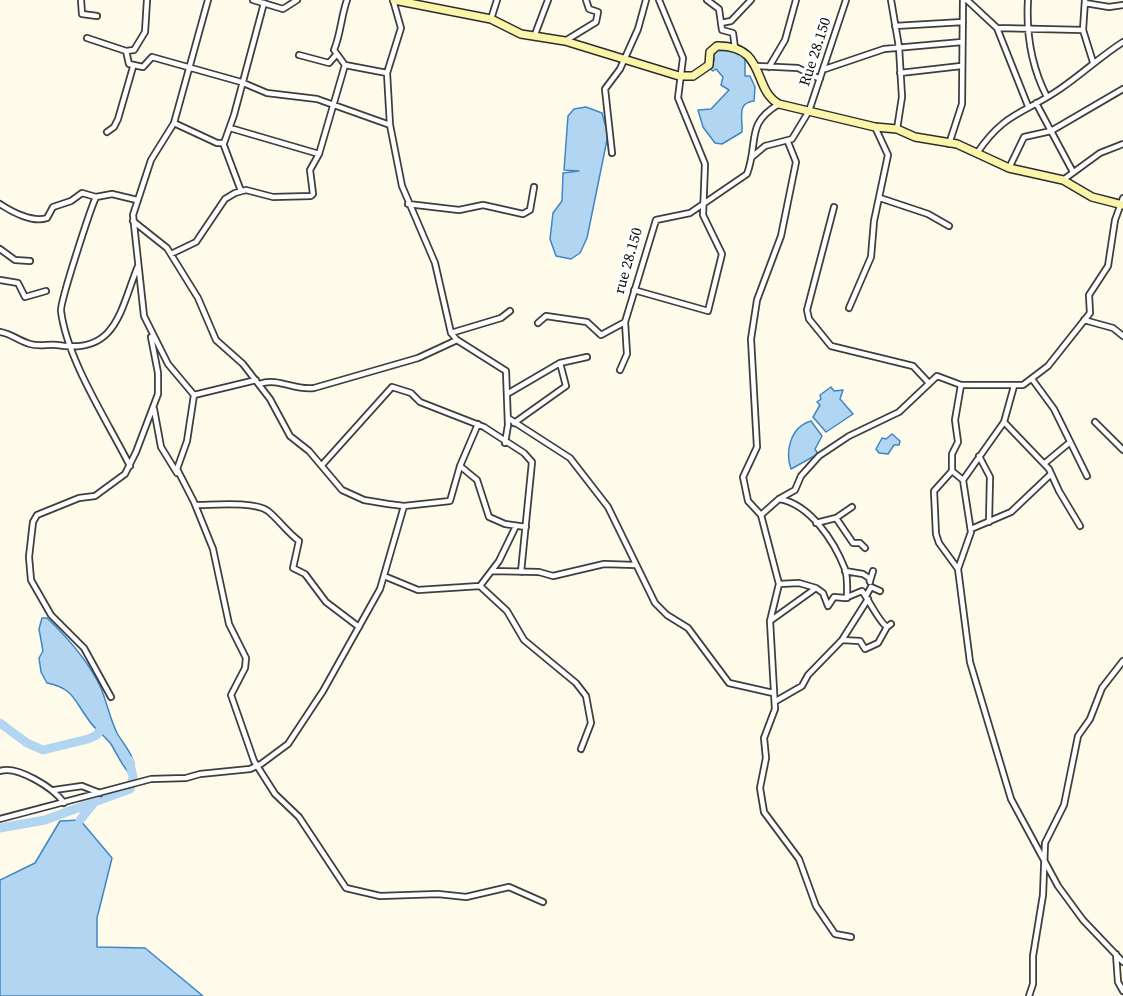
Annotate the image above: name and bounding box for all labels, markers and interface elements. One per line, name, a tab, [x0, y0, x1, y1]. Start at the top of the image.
street label: Rue 28.150	[796, 15, 836, 89]
street label: rue 28.150	[611, 226, 647, 296]

